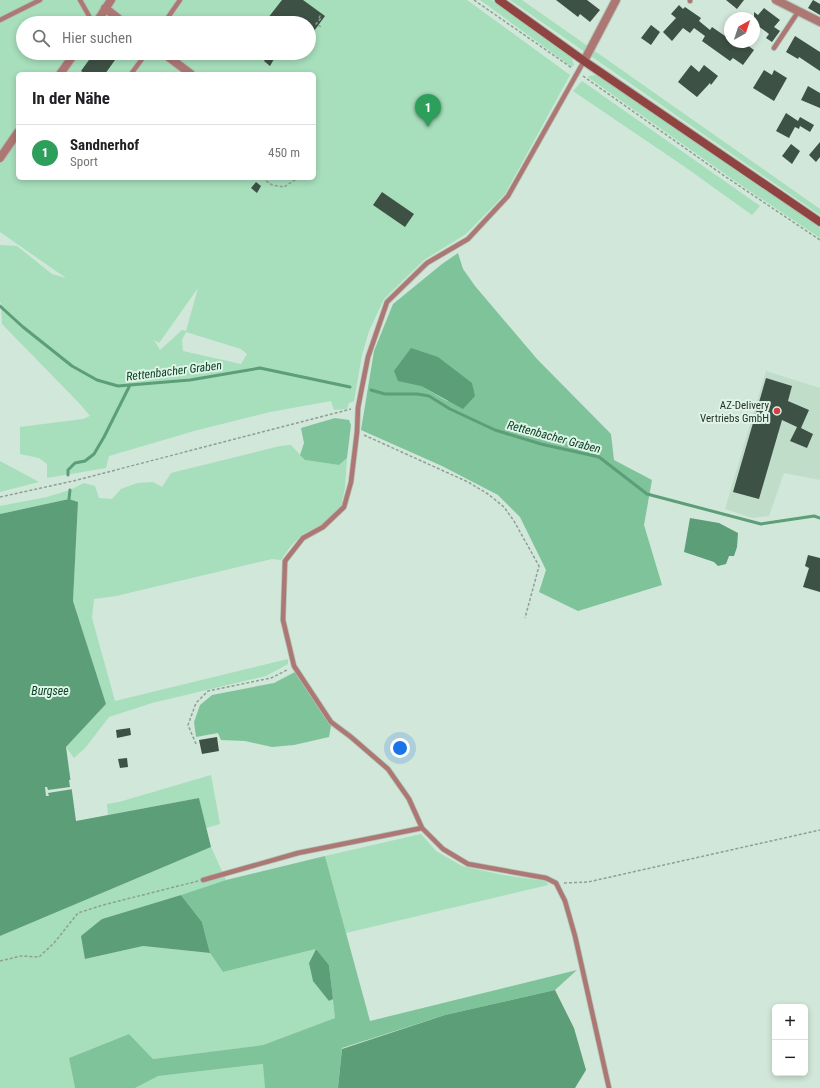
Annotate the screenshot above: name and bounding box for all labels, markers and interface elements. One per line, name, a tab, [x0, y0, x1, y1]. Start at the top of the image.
north arrow	[724, 12, 760, 48]
search box	[16, 16, 316, 60]
icon: search	[30, 27, 52, 49]
text: Hier suchen	[62, 29, 132, 47]
text: In der Nähe	[32, 88, 110, 108]
pin: 1	[415, 94, 441, 127]
text: Sandnerhof	[70, 136, 139, 154]
text: 1	[42, 145, 48, 160]
text: 450 m	[268, 145, 300, 160]
text: Sport	[70, 154, 98, 169]
water label: Rettenbacher Graben	[125, 358, 223, 384]
place label: AZ-Delivery Vertriebs GmbH	[700, 399, 769, 425]
marker: AZ-Delivery Vertriebs GmbH	[772, 406, 782, 416]
water label: Rettenbacher Graben	[506, 418, 603, 456]
water label: Burgsee	[31, 684, 69, 698]
your location	[390, 738, 410, 758]
map controls	[772, 1004, 808, 1076]
button: +	[772, 1004, 808, 1040]
button: −	[772, 1040, 808, 1076]

